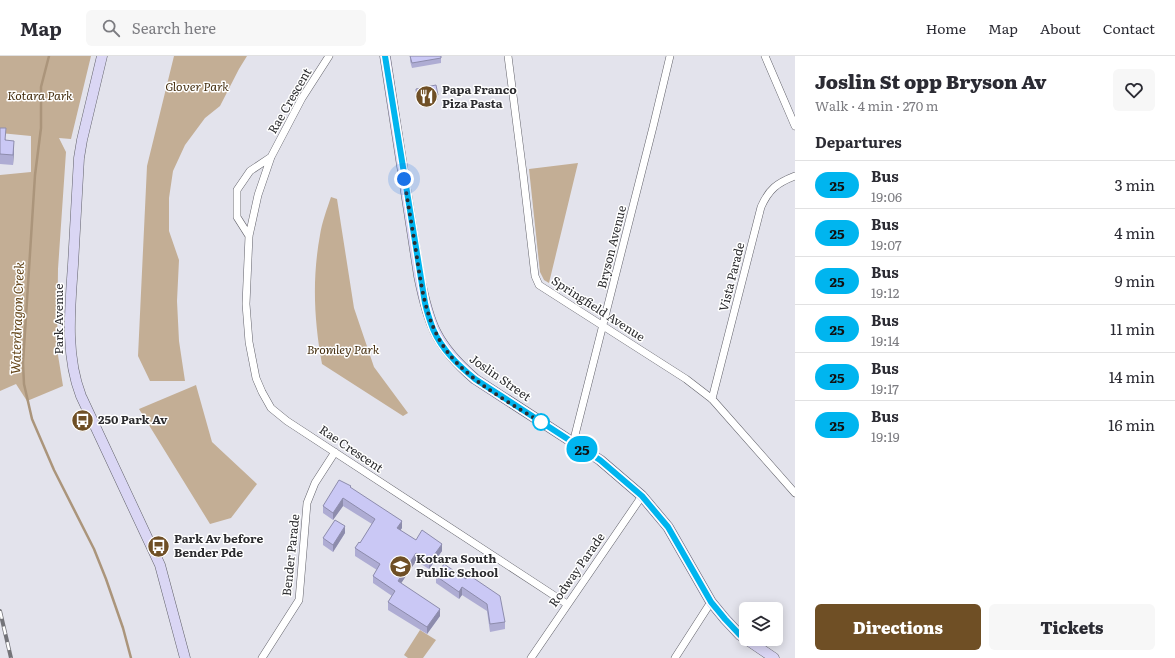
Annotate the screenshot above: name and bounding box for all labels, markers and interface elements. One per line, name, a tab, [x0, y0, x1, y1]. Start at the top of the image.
search box	[86, 10, 366, 46]
text: Map	[20, 14, 62, 42]
text: Search here	[132, 16, 216, 39]
icon: search	[100, 17, 122, 39]
text: Home	[926, 18, 966, 38]
text: Map	[988, 18, 1018, 38]
text: About	[1040, 18, 1081, 38]
text: Contact	[1103, 18, 1155, 38]
street label: Rae Crescent	[263, 64, 315, 137]
text: Joslin St opp Bryson Av	[815, 67, 1047, 95]
button: heart	[1113, 69, 1155, 111]
park label: Glover Park	[165, 77, 229, 95]
place label: Papa Franco Piza Pasta	[442, 80, 517, 112]
restaurant icon: Papa Franco Piza Pasta	[414, 84, 440, 110]
park label: Kotara Park	[7, 86, 73, 104]
text: Walk · 4 min · 270 m	[815, 96, 938, 115]
text: Departures	[815, 130, 902, 153]
text: Bus	[871, 164, 899, 187]
your location	[394, 169, 414, 189]
text: 3 min	[1114, 173, 1155, 196]
text: 25	[829, 175, 845, 195]
text: 19:06	[871, 187, 902, 206]
street label: Bryson Avenue	[592, 203, 630, 290]
text: Bus	[871, 212, 899, 235]
text: 4 min	[1114, 221, 1155, 244]
text: 25	[829, 223, 845, 243]
text: 19:07	[871, 235, 902, 254]
street label: Vista Parade	[714, 240, 748, 313]
water label: Waterdragon Creek	[5, 260, 28, 375]
text: Bus	[871, 260, 899, 283]
text: 9 min	[1115, 269, 1155, 292]
street label: Springfield Avenue	[548, 271, 649, 345]
text: 25	[829, 271, 845, 291]
text: 19:12	[871, 283, 899, 302]
street label: Park Avenue	[49, 284, 67, 354]
text: Bus	[871, 308, 899, 331]
text: 11 min	[1110, 317, 1155, 340]
text: 25	[829, 319, 845, 339]
text: 19:14	[871, 331, 899, 350]
park label: Bromley Park	[307, 340, 380, 358]
street label: Joslin Street	[466, 349, 535, 405]
text: Bus	[871, 356, 899, 379]
text: 14 min	[1109, 365, 1155, 388]
text: 25	[829, 367, 845, 387]
text: 19:17	[871, 379, 899, 398]
text: Bus	[871, 404, 899, 427]
bus stop icon: 250 Park Av	[69, 407, 95, 433]
place label: 250 Park Av	[98, 410, 168, 428]
unlabelled marker	[532, 413, 550, 431]
text: 16 min	[1108, 413, 1155, 436]
text: 25	[829, 415, 845, 435]
street label: Rae Crescent	[316, 420, 387, 476]
text: 19:19	[871, 427, 900, 446]
line badge: 25	[564, 436, 600, 462]
text: 25	[574, 439, 590, 459]
street label: Bender Parade	[277, 513, 303, 597]
place label: Park Av before Bender Pde	[174, 529, 263, 561]
street label: Rodway Parade	[544, 529, 608, 610]
bus stop icon: Park Av before Bender Pde	[145, 533, 171, 559]
place label: Kotara South Public School	[416, 549, 499, 581]
school or university icon: Kotara South Public School	[387, 553, 413, 579]
map controls	[739, 602, 783, 646]
button: layers	[739, 602, 783, 646]
button: Directions	[815, 604, 981, 650]
button: Tickets	[989, 604, 1155, 650]

